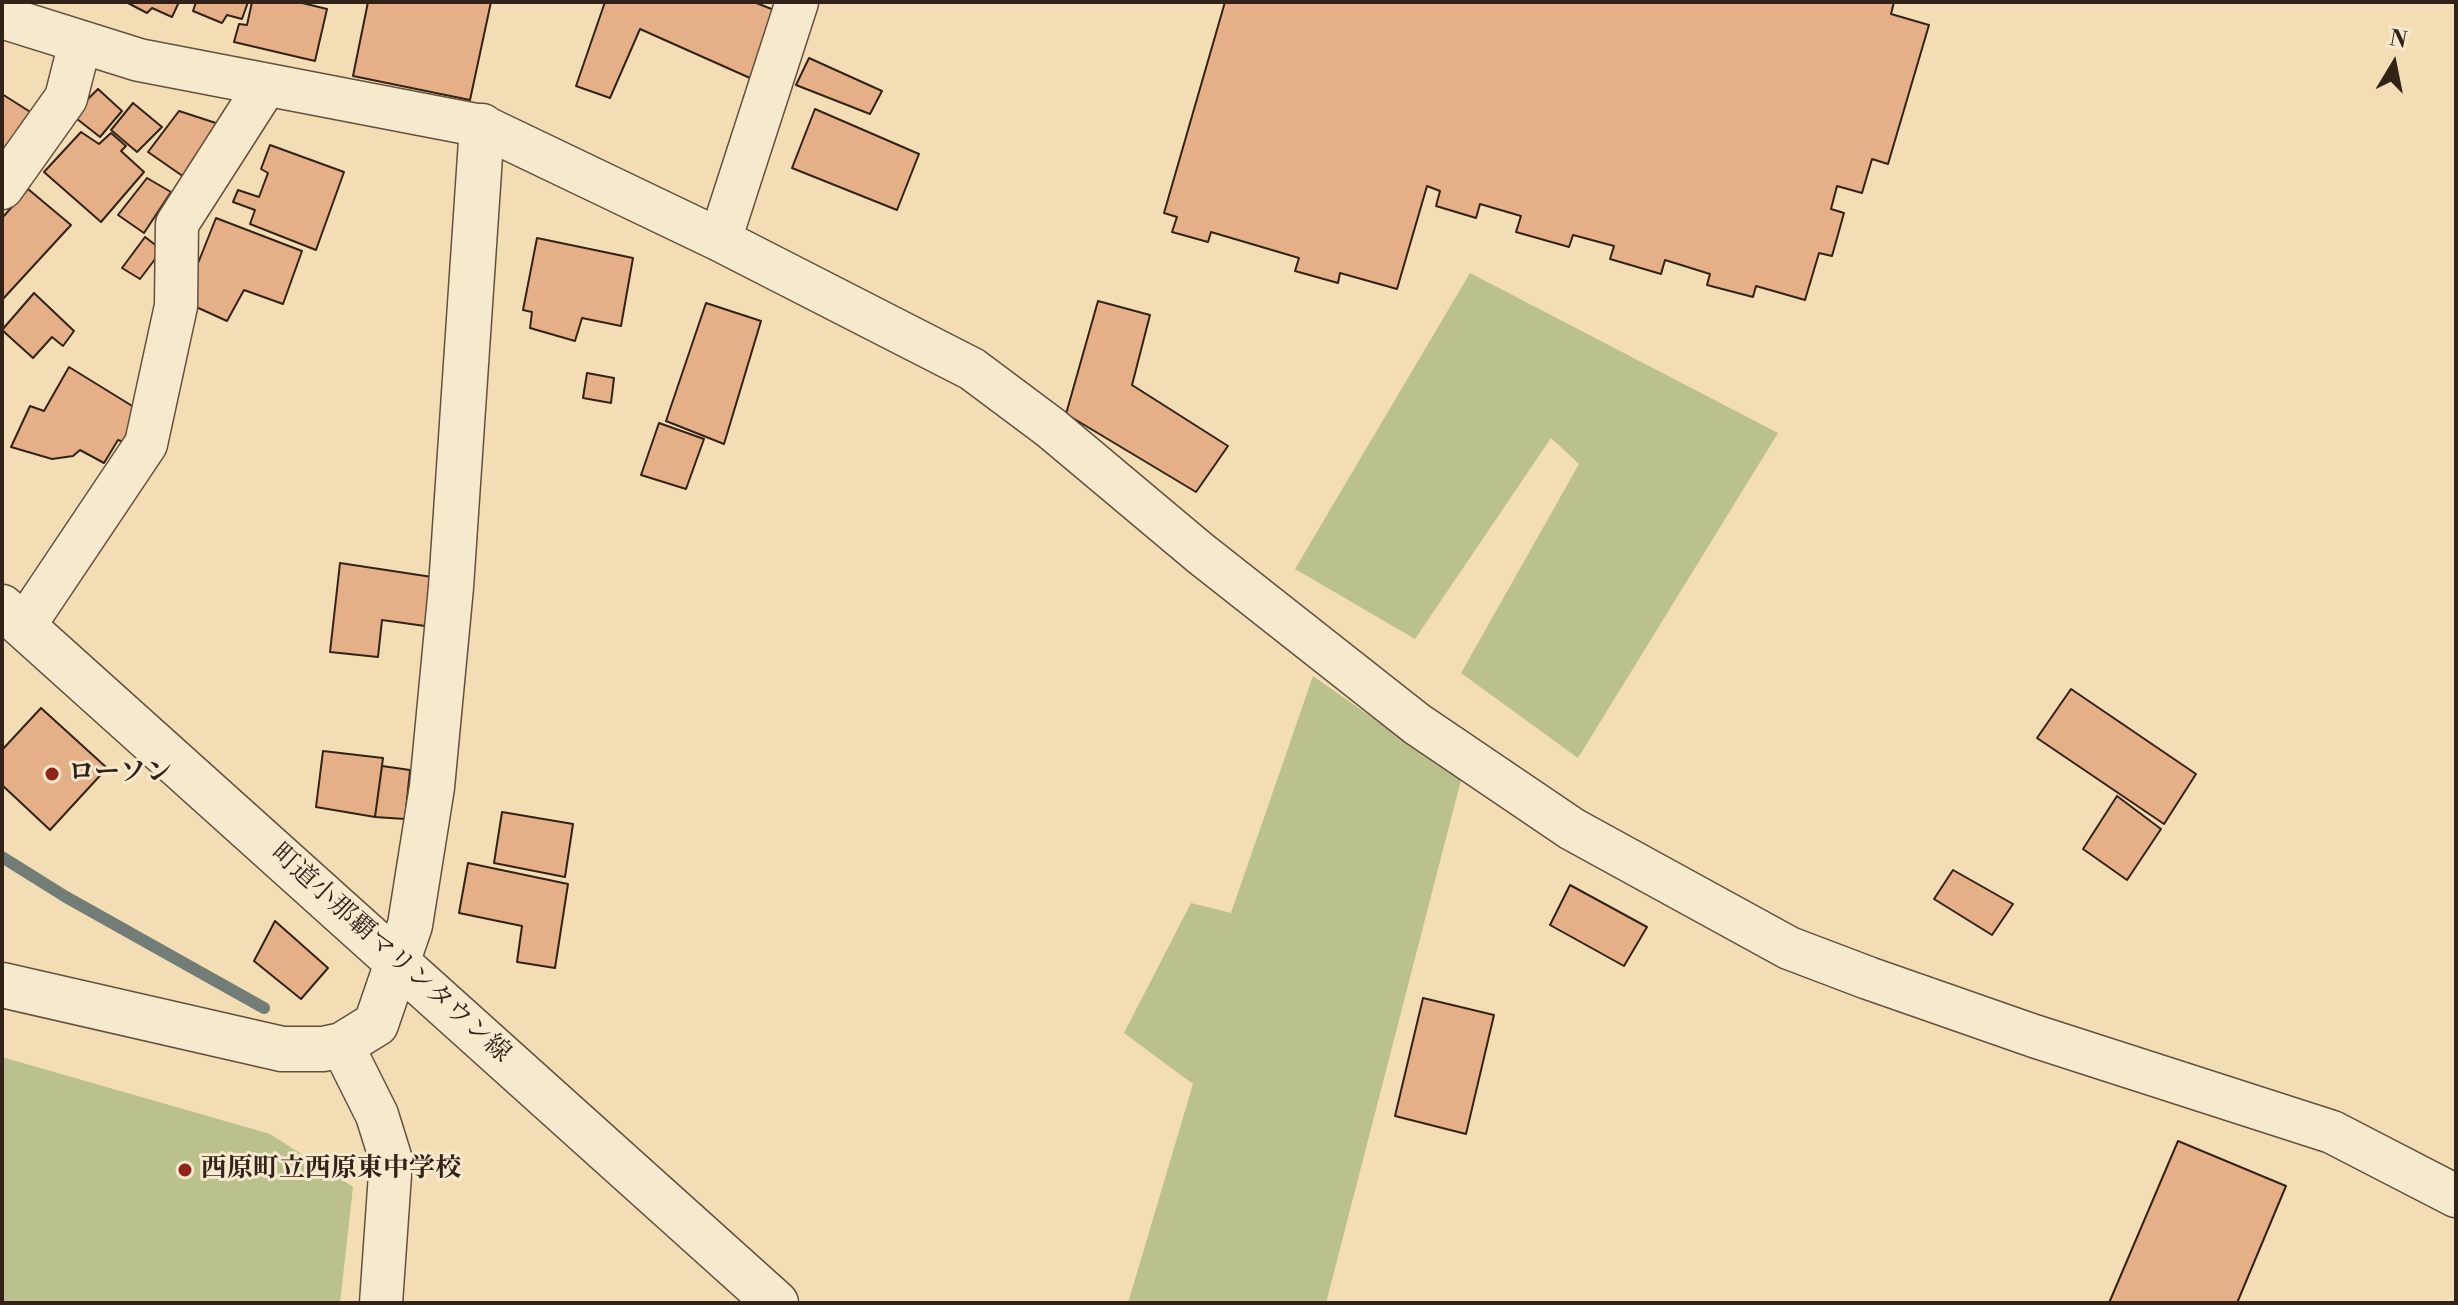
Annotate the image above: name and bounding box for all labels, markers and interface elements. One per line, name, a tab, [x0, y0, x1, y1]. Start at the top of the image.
north arrow	[2354, 24, 2434, 104]
text: N	[2387, 25, 2409, 55]
place label: ローソン	[68, 758, 172, 790]
marker: ローソン	[43, 765, 61, 783]
street label: 町道小那覇マリンタウン線	[264, 838, 516, 1070]
place label: 西原町立西原東中学校	[201, 1154, 461, 1186]
marker: 西原町立西原東中学校	[176, 1161, 194, 1179]

